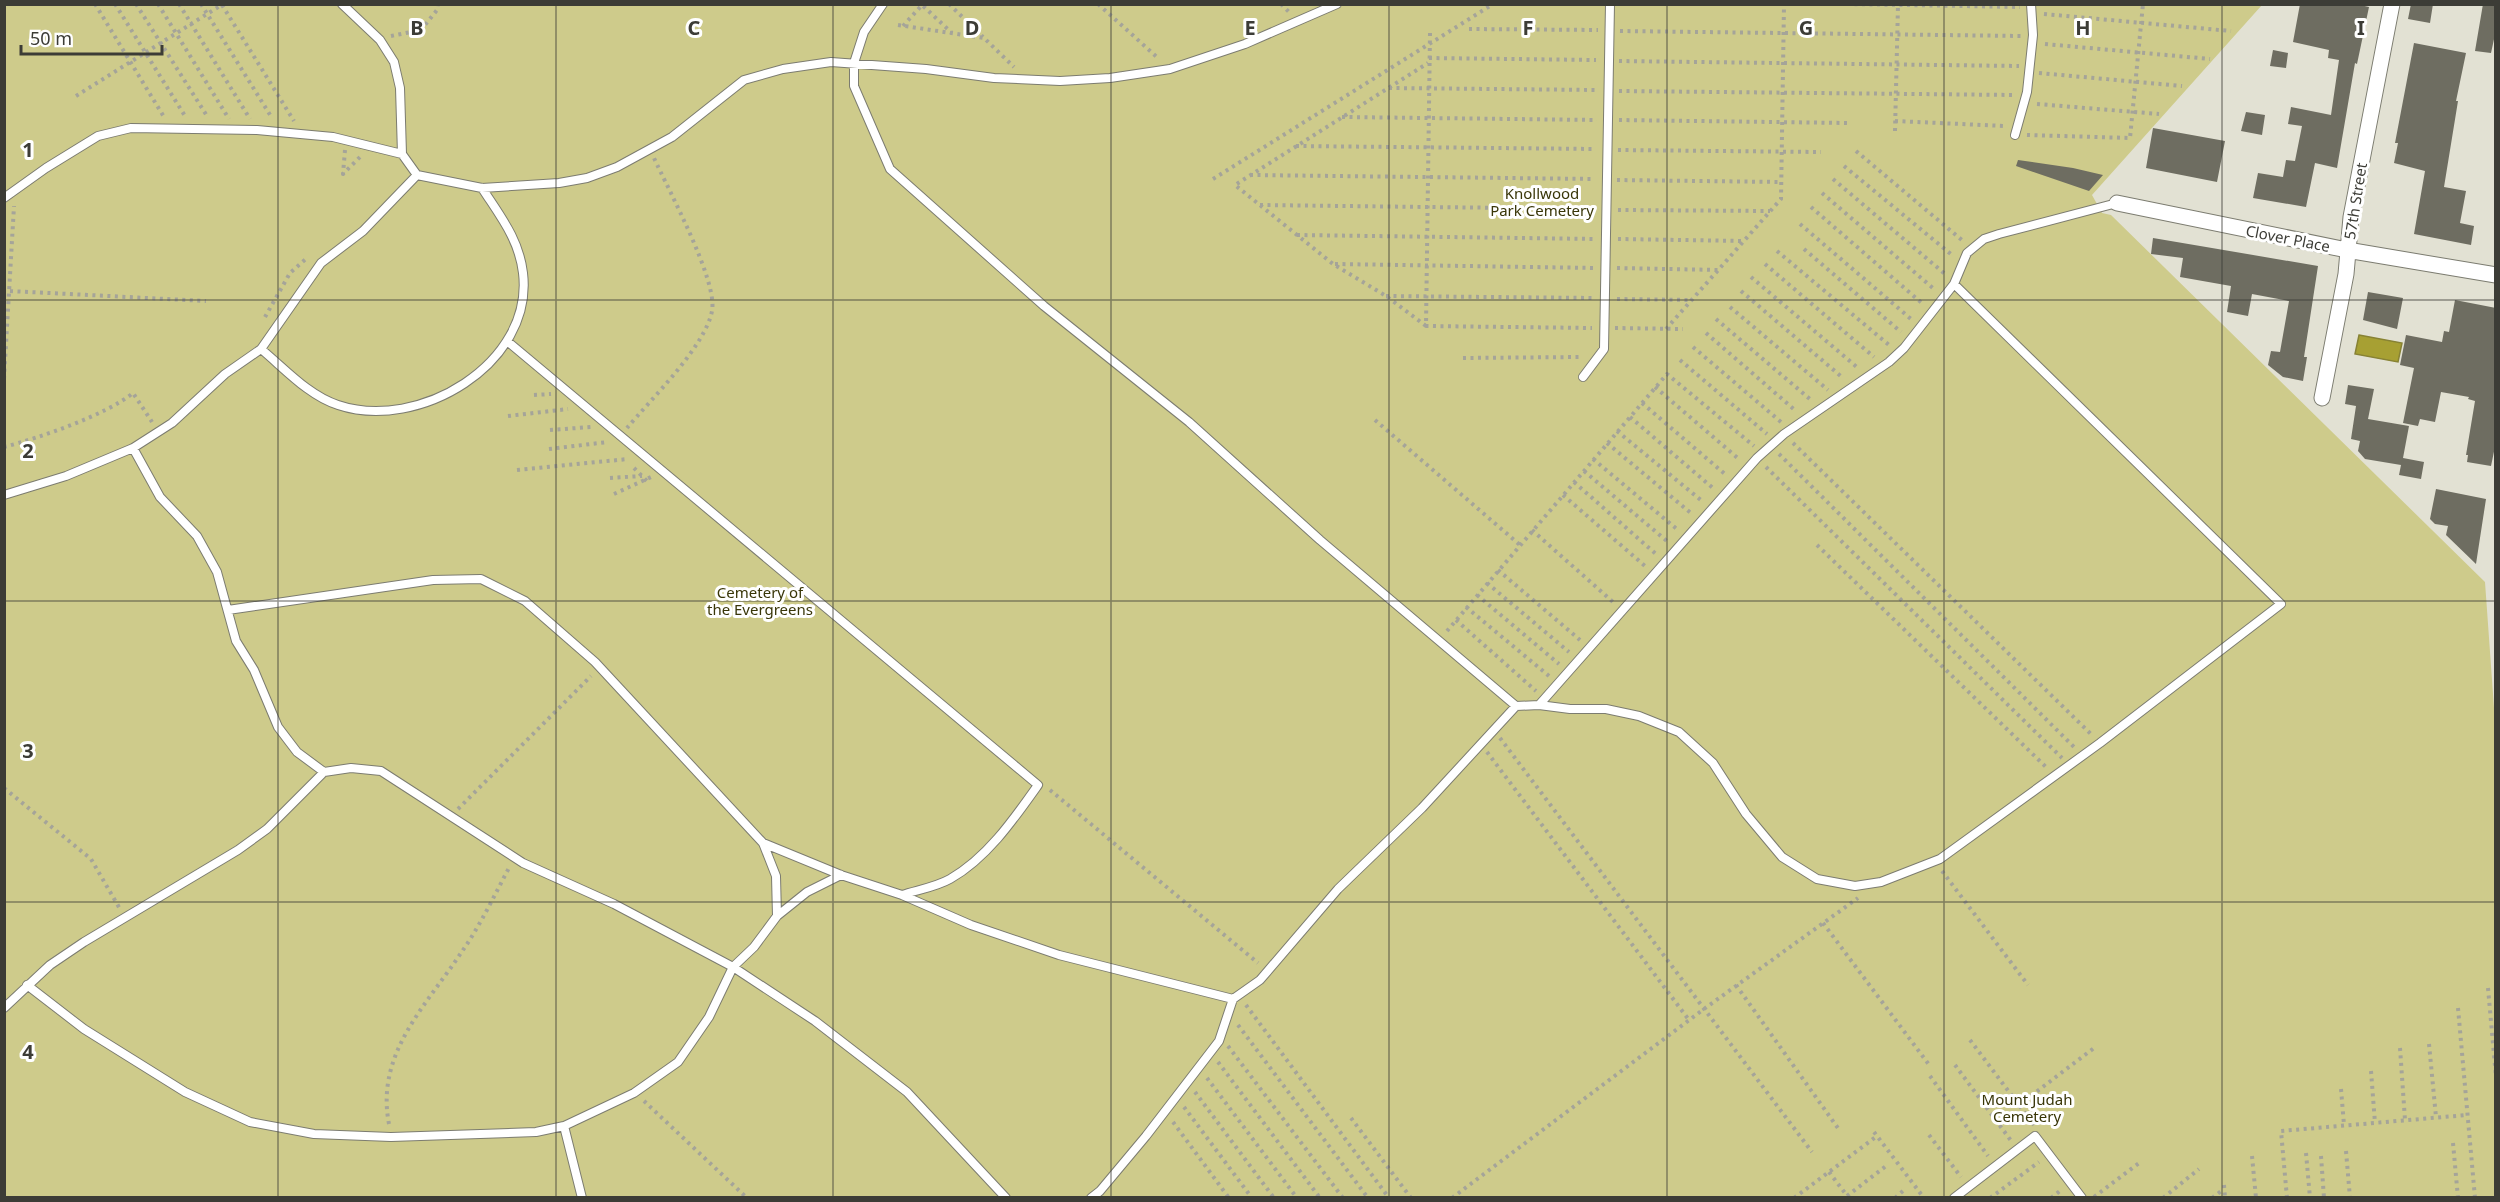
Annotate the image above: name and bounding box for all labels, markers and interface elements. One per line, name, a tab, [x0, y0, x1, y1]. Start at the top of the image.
text: B	[410, 14, 424, 41]
text: C	[688, 14, 701, 41]
text: D	[965, 14, 979, 41]
text: E	[1244, 14, 1256, 41]
text: F	[1523, 14, 1533, 41]
text: G	[1799, 14, 1813, 41]
text: H	[2075, 14, 2091, 41]
text: I	[2357, 14, 2365, 41]
scale bar	[21, 18, 162, 56]
text: 50 m	[30, 26, 72, 50]
text: 1	[22, 136, 34, 163]
street label: 57th Street	[2339, 161, 2371, 241]
park label: Knollwood Park Cemetery	[1490, 183, 1594, 220]
street label: Clover Place	[2244, 220, 2332, 256]
text: 2	[22, 437, 34, 464]
park label: Cemetery of the Evergreens	[707, 582, 813, 619]
text: 3	[22, 737, 34, 764]
text: 4	[22, 1038, 34, 1065]
park label: Mount Judah Cemetery	[1982, 1089, 2072, 1126]

